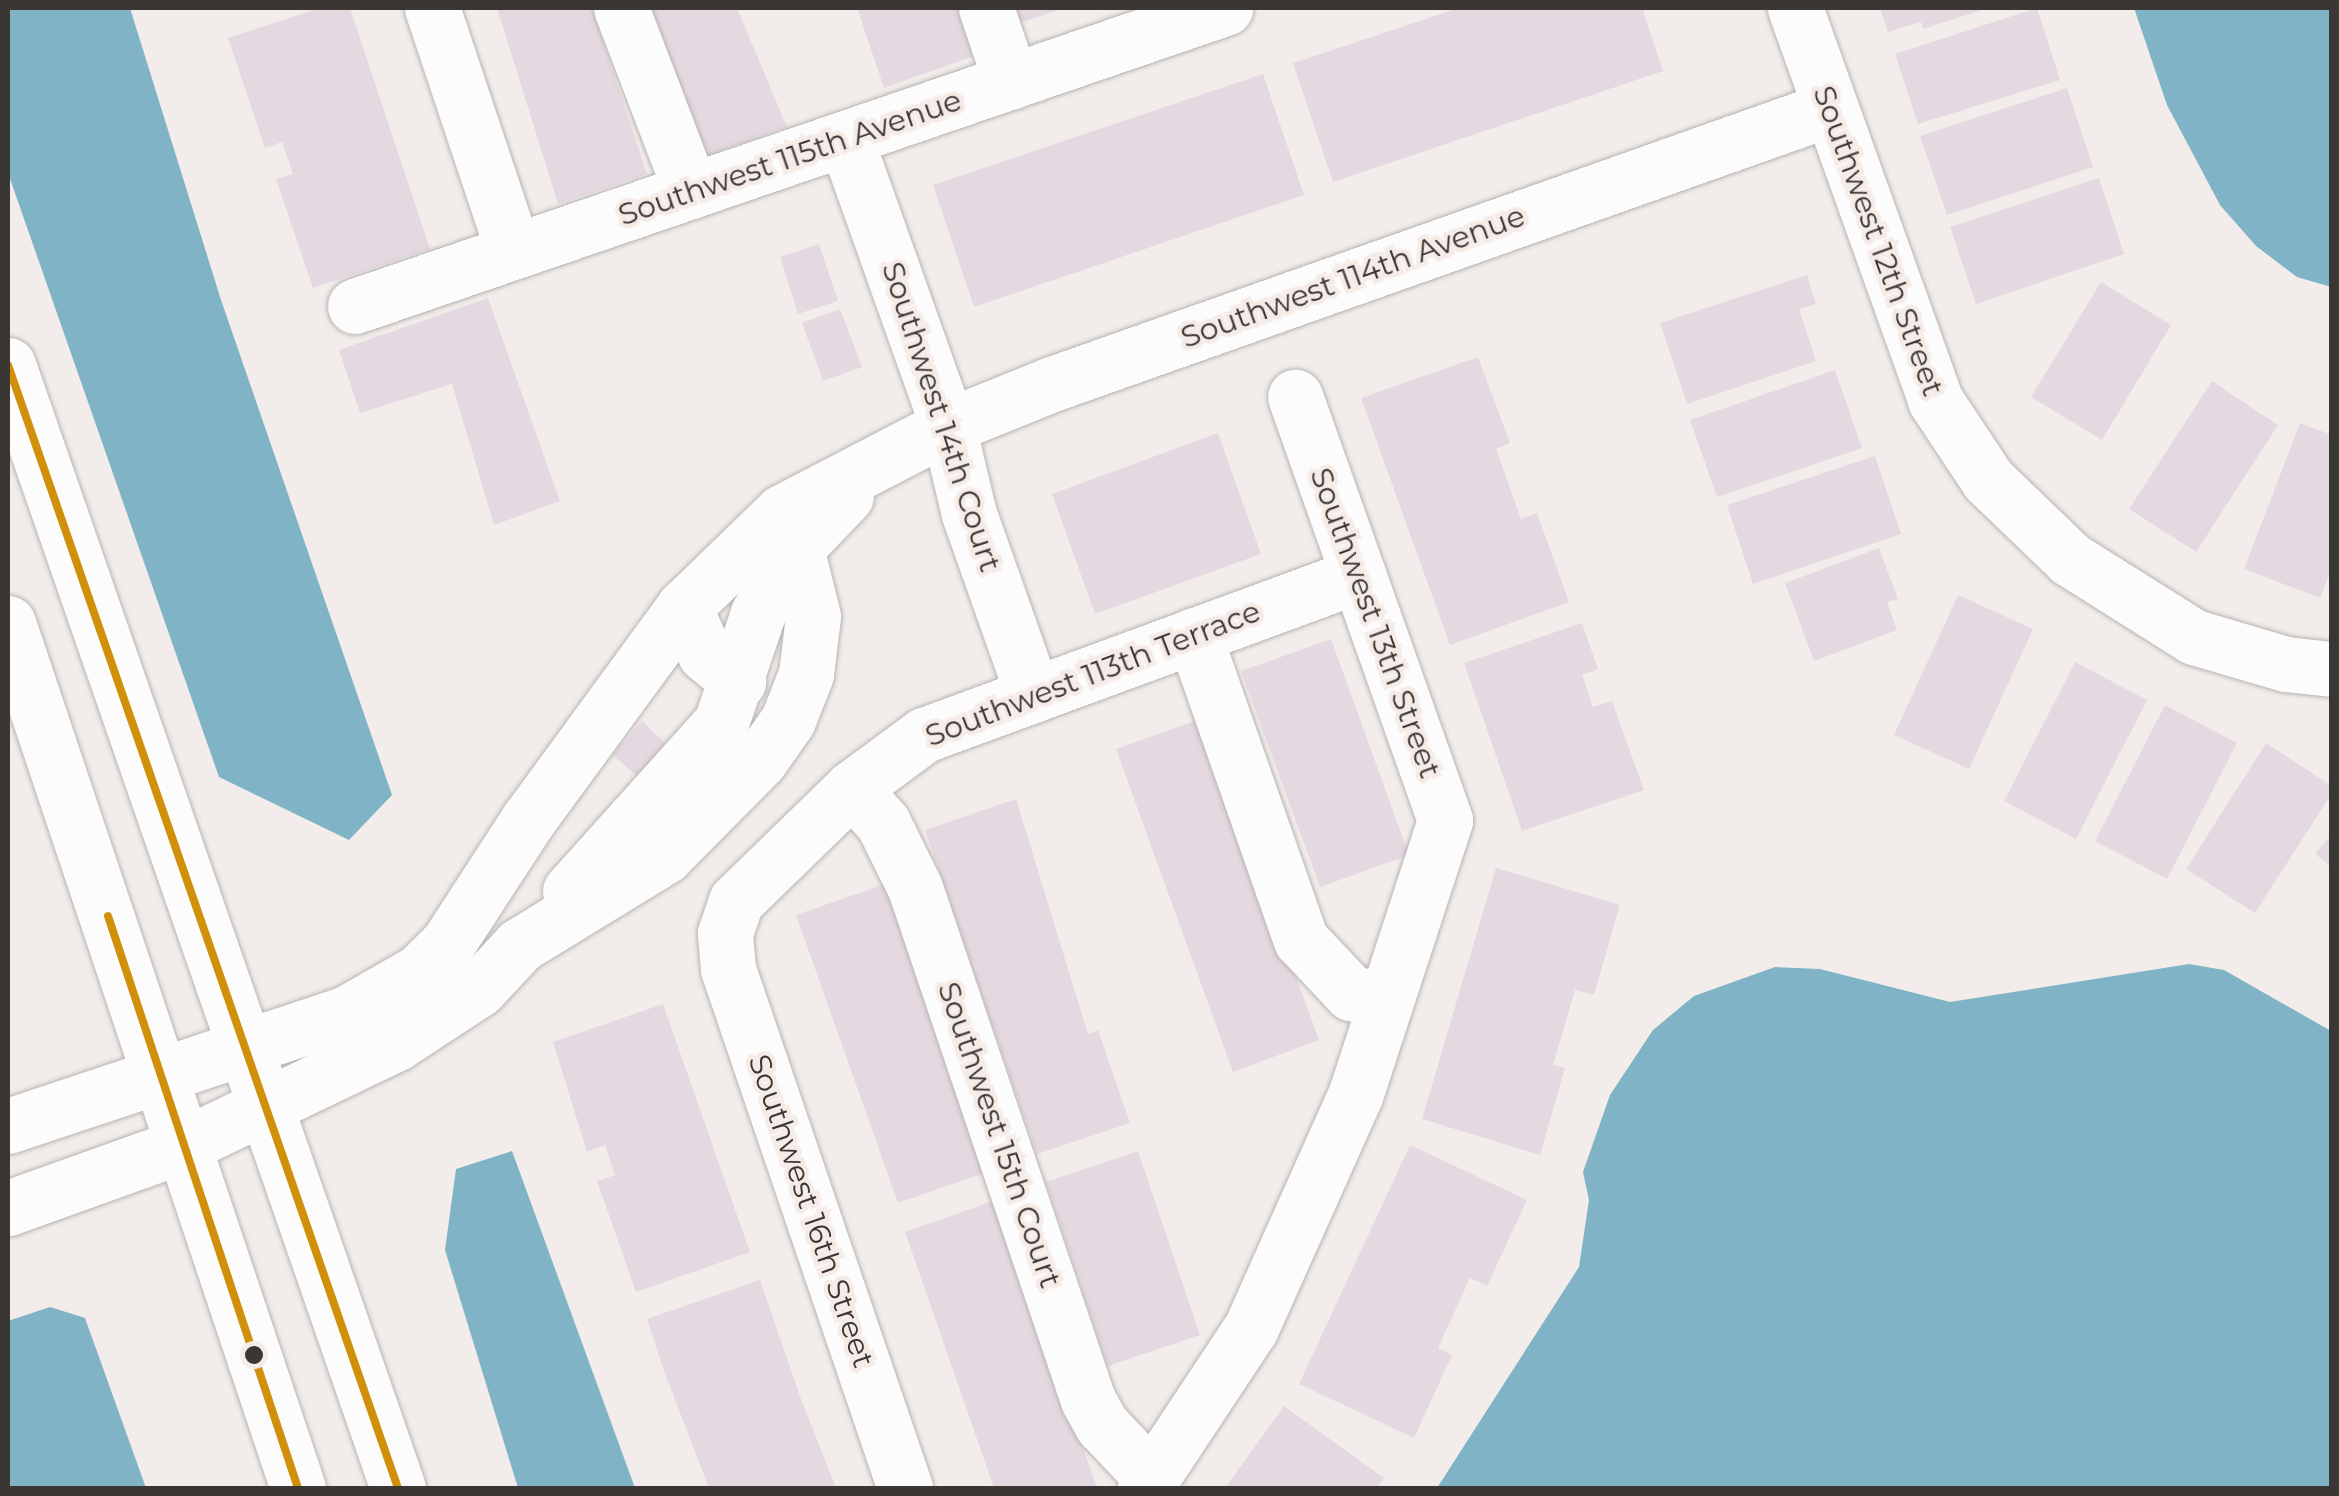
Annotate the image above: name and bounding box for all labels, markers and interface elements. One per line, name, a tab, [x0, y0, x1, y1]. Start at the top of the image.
street label: Southwest 12th Street	[1805, 81, 1951, 401]
street label: Southwest 115th Avenue	[614, 82, 966, 234]
street label: Southwest 114th Avenue	[1176, 198, 1530, 356]
street label: Southwest 14th Court	[874, 258, 1008, 576]
street label: Southwest 13th Street	[1302, 463, 1448, 783]
street label: Southwest 113th Terrace	[920, 593, 1266, 755]
street label: Southwest 15th Court	[930, 978, 1068, 1292]
street label: Southwest 16th Street	[741, 1050, 881, 1372]
unlabelled marker	[244, 1345, 264, 1365]

